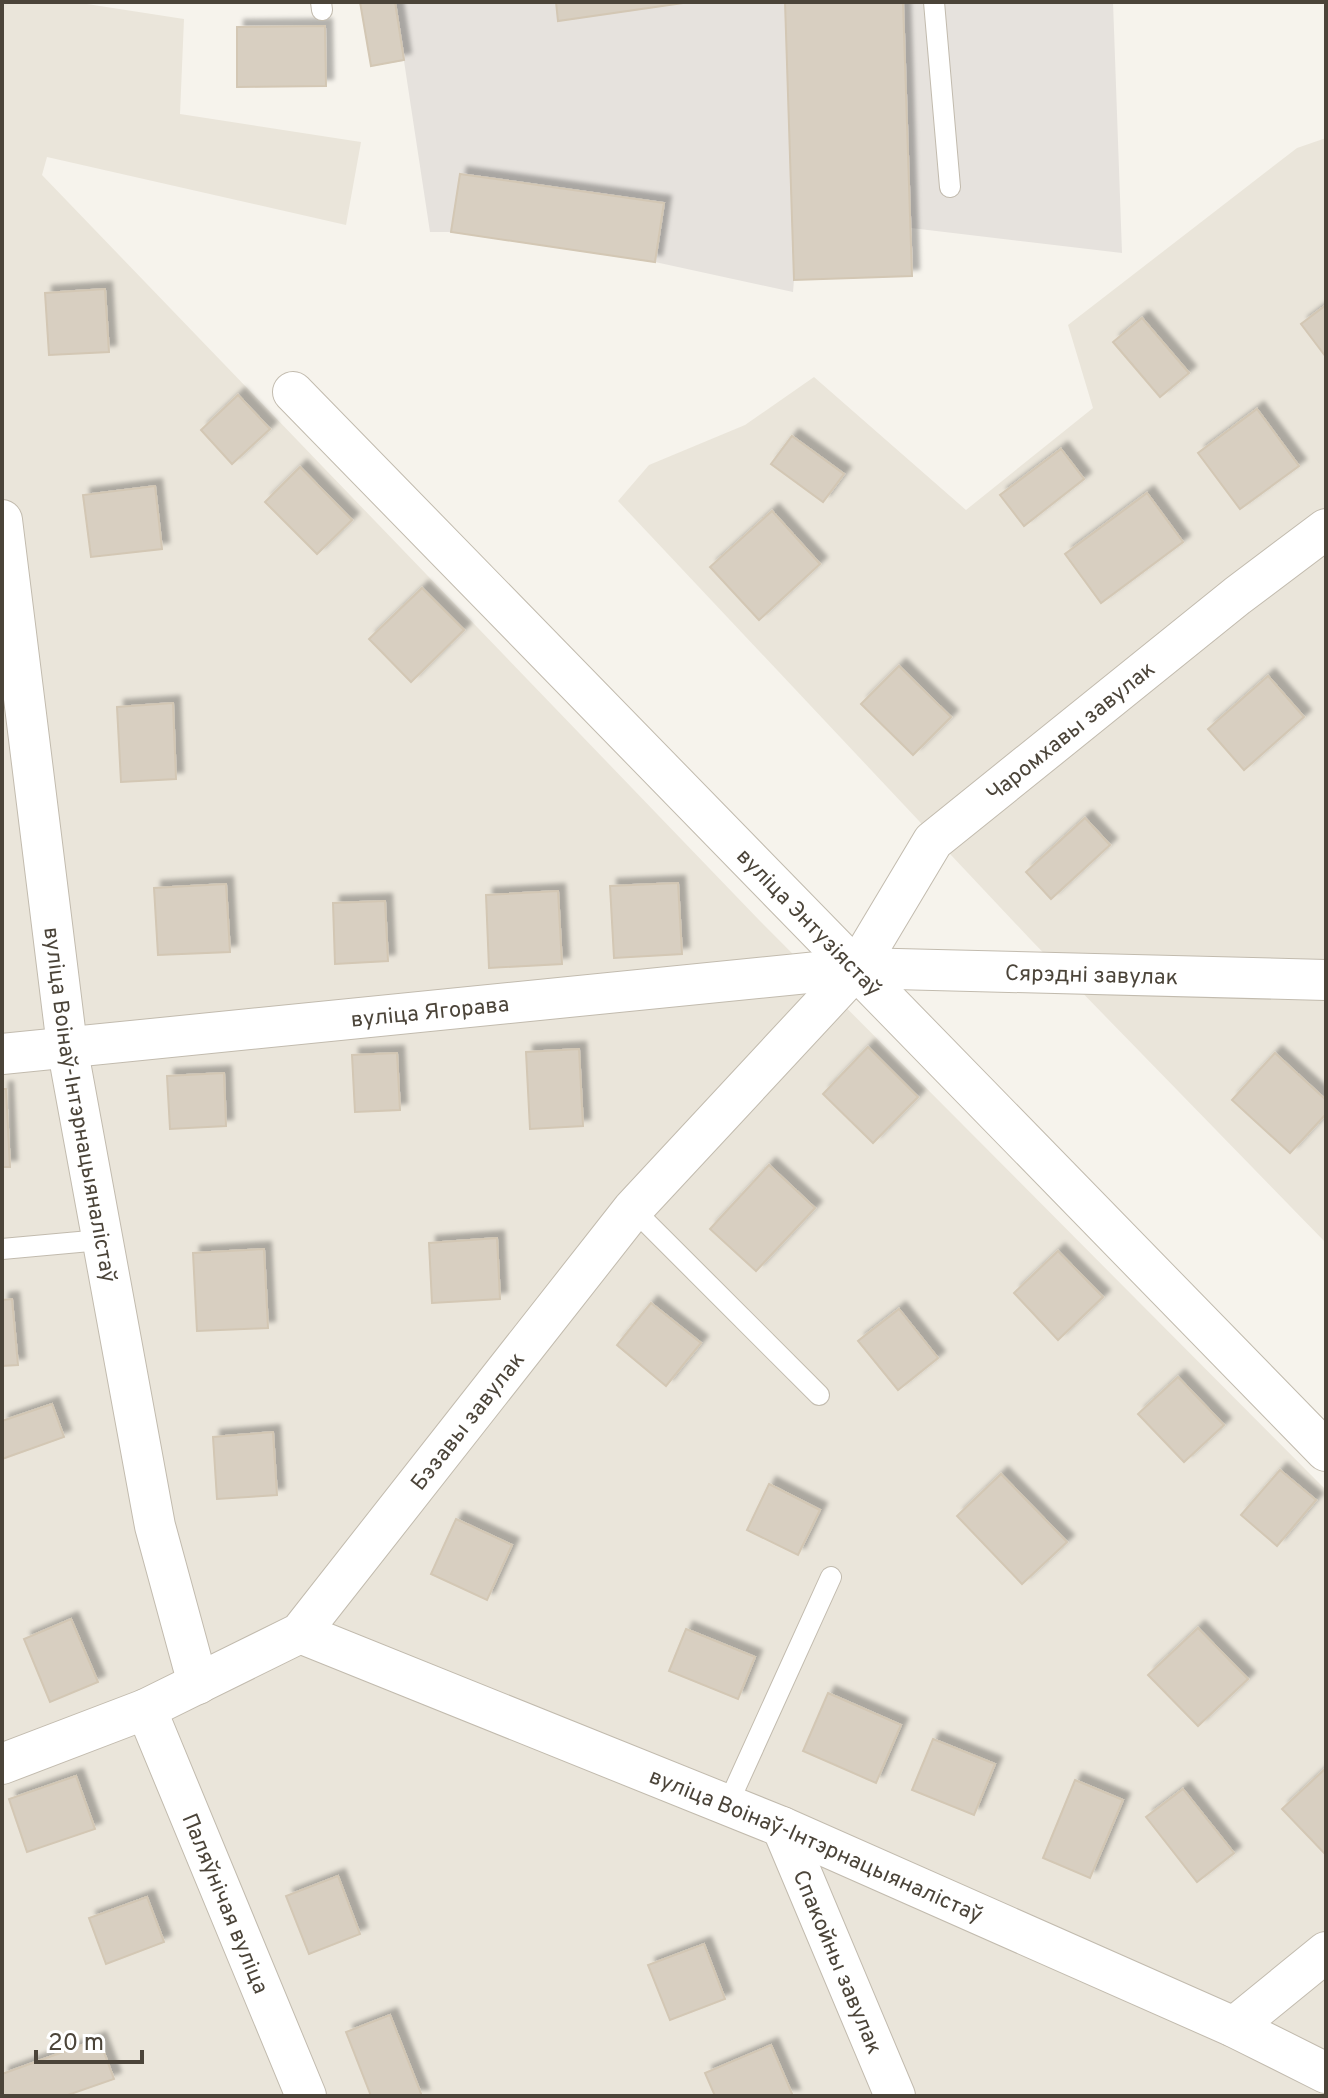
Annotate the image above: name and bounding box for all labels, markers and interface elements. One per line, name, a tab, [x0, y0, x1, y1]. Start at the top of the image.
street label: Чаромхавы завулак	[982, 657, 1161, 809]
street label: вуліца Энтузіястаў	[730, 844, 886, 1003]
street label: вуліца Воінаў-Інтэрнацыяналістаў	[36, 926, 121, 1285]
street label: Сярэдні завулак	[1005, 961, 1179, 992]
street label: вуліца Ягорава	[350, 992, 511, 1035]
street label: Бэзавы завулак	[406, 1347, 532, 1497]
street label: вуліца Воінаў-Інтэрнацыяналістаў	[645, 1764, 986, 1930]
street label: Паляўнічая вуліца	[175, 1810, 273, 1998]
street label: Спакойны завулак	[786, 1867, 887, 2059]
scale bar	[36, 2014, 142, 2064]
text: 20 m	[48, 2029, 104, 2059]

